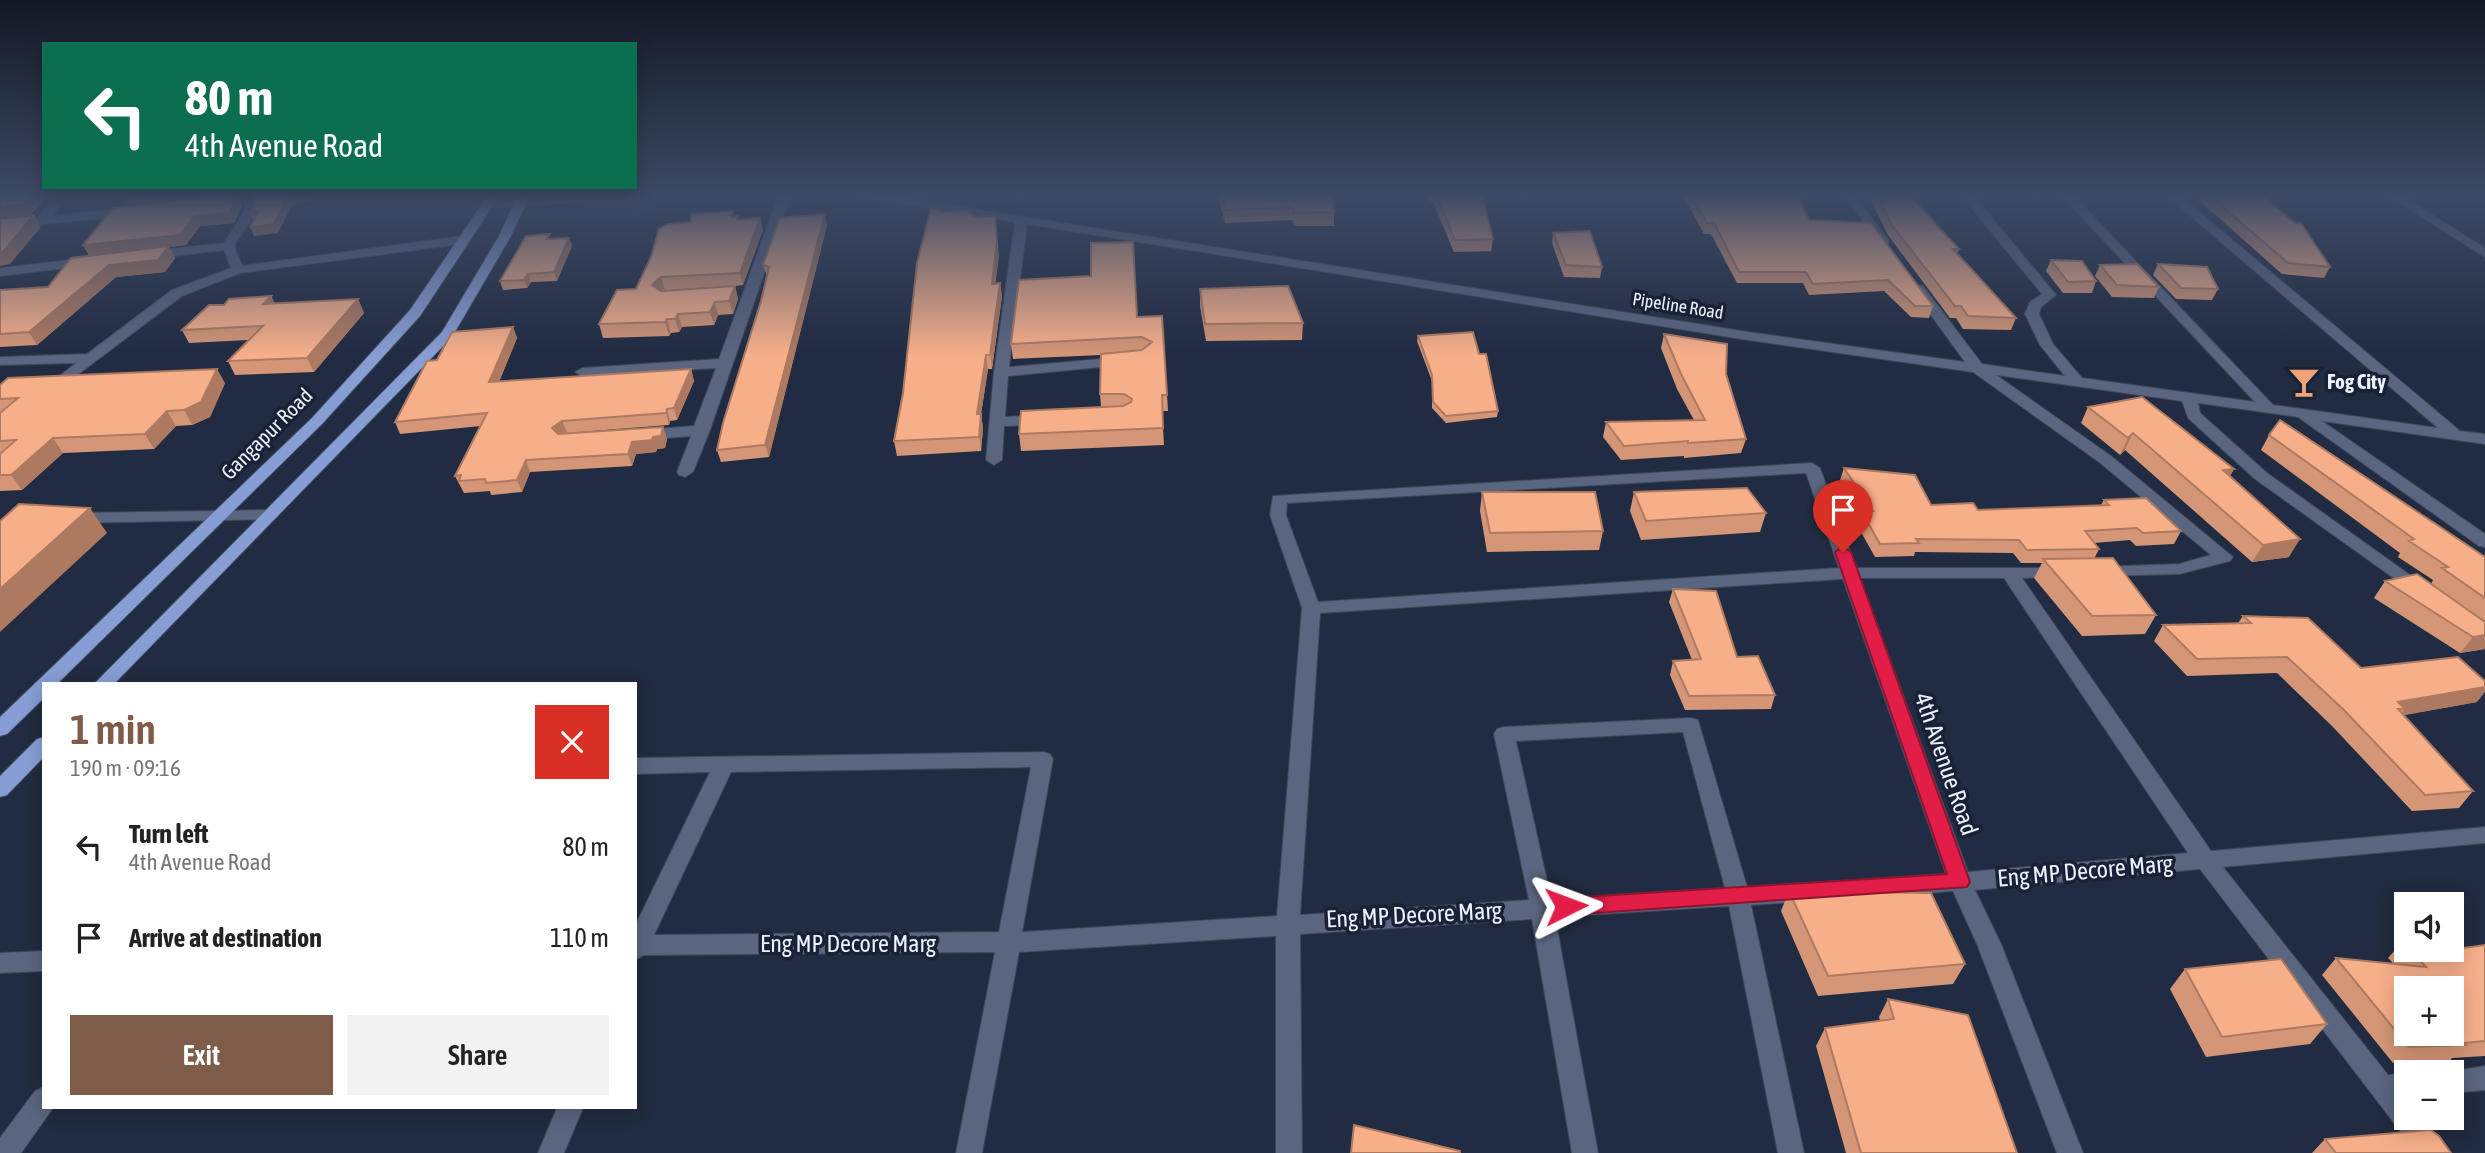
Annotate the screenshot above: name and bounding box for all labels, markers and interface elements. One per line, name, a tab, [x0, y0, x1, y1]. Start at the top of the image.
text: 80 m	[185, 69, 273, 125]
icon: left	[70, 70, 161, 161]
text: 4th Avenue Road	[185, 127, 383, 164]
street label: Pipeline Road	[1631, 288, 1725, 323]
bar icon: Fog City	[2287, 365, 2321, 399]
place label: Fog City	[2327, 369, 2386, 393]
street label: Gangapur Road	[216, 383, 317, 484]
pin	[1813, 480, 1873, 552]
icon: arrive	[1824, 491, 1862, 529]
street label: 4th Avenue Road	[1910, 689, 1983, 839]
text: 1 min	[70, 705, 156, 753]
button: close	[535, 705, 609, 779]
text: 190 m · 09:16	[70, 755, 181, 781]
text: Turn left	[129, 819, 209, 849]
icon: left	[70, 828, 108, 866]
text: 80 m	[562, 832, 609, 862]
text: 4th Avenue Road	[129, 849, 271, 875]
street label: Eng MP Decore Marg	[1996, 849, 2175, 892]
position arrow	[1529, 869, 1603, 943]
map controls	[2394, 892, 2464, 1130]
button: sound	[2394, 892, 2464, 962]
street label: Eng MP Decore Marg	[1325, 896, 1503, 933]
icon: arrive	[70, 919, 108, 957]
text: Arrive at destination	[129, 923, 322, 953]
text: 110 m	[550, 923, 609, 953]
street label: Eng MP Decore Marg	[760, 930, 937, 957]
button: +	[2394, 976, 2464, 1046]
button: Exit	[70, 1015, 333, 1095]
button: Share	[347, 1015, 609, 1095]
button: −	[2394, 1060, 2464, 1130]

